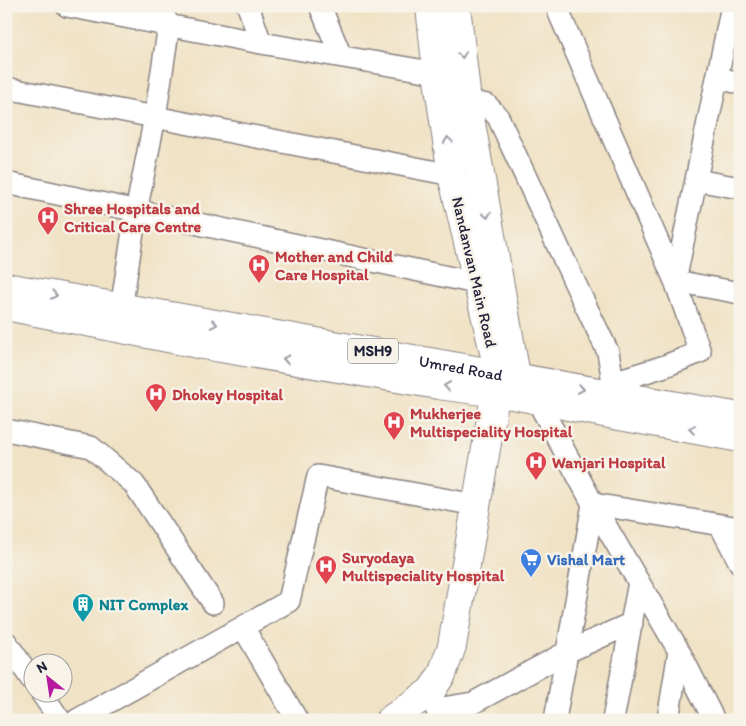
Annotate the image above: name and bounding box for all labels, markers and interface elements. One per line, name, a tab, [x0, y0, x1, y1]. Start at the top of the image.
one-way arrow	[456, 51, 467, 59]
one-way arrow	[443, 135, 453, 144]
street label: Nandanvan Main Road	[448, 195, 501, 350]
place label: Shree Hospitals and Critical Care Centre	[64, 199, 202, 236]
hospital icon: Shree Hospitals and Critical Care Centre	[36, 205, 60, 236]
one-way arrow	[482, 211, 492, 219]
place label: Mother and Child Care Hospital	[275, 247, 393, 285]
hospital icon: Mother and Child Care Hospital	[247, 253, 271, 284]
one-way arrow	[50, 290, 59, 300]
one-way arrow	[210, 318, 219, 328]
road number: MSH9	[348, 338, 398, 364]
street label: Umred Road	[417, 351, 505, 385]
one-way arrow	[282, 355, 291, 365]
hospital icon: Dhokey Hospital	[144, 382, 168, 413]
one-way arrow	[442, 382, 451, 392]
one-way arrow	[577, 383, 585, 393]
place label: Dhokey Hospital	[172, 385, 284, 405]
place label: Mukherjee Multispeciality Hospital	[410, 404, 573, 442]
hospital icon: Mukherjee Multispeciality Hospital	[382, 410, 406, 441]
one-way arrow	[687, 425, 696, 435]
hospital icon: Wanjari Hospital	[524, 450, 548, 481]
place label: Wanjari Hospital	[552, 453, 666, 473]
supermarket icon: Vishal Mart	[519, 547, 543, 578]
place label: Suryodaya Multispeciality Hospital	[342, 548, 505, 586]
place label: Vishal Mart	[547, 550, 625, 569]
hospital icon: Suryodaya Multispeciality Hospital	[314, 554, 338, 585]
building icon: NIT Complex	[71, 592, 95, 623]
place label: NIT Complex	[99, 595, 189, 615]
north arrow	[22, 654, 72, 704]
text: N	[33, 657, 50, 677]

